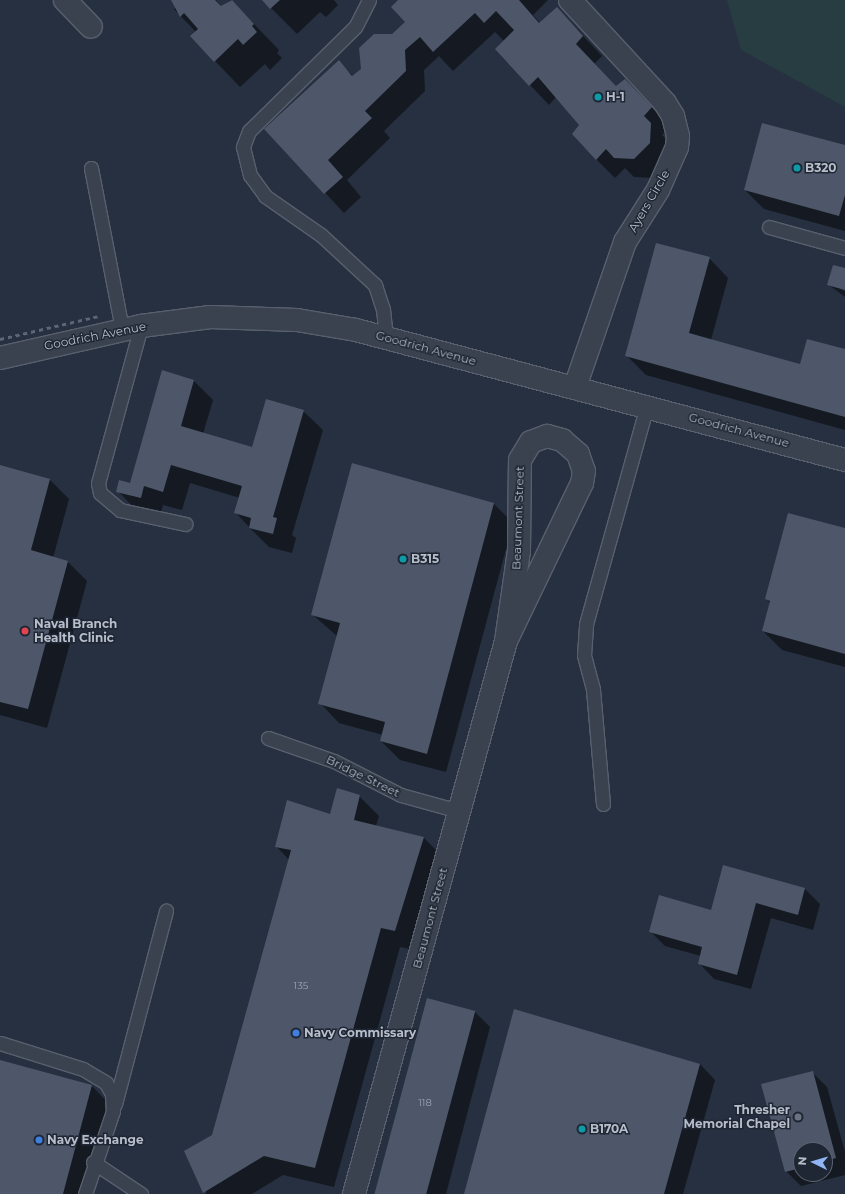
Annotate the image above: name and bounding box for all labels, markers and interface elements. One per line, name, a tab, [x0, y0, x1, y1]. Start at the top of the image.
place label: H-1	[606, 90, 625, 104]
marker: H-1	[593, 92, 603, 102]
place label: B320	[805, 161, 836, 175]
marker: B320	[792, 163, 802, 173]
street label: Ayers Circle	[625, 167, 673, 235]
street label: Goodrich Avenue	[43, 319, 147, 353]
street label: Goodrich Avenue	[374, 328, 478, 368]
street label: Goodrich Avenue	[687, 410, 791, 450]
street label: Beaumont Street	[509, 466, 527, 570]
place label: B315	[411, 552, 439, 566]
marker: B315	[398, 554, 408, 564]
place label: Naval Branch Health Clinic	[34, 617, 117, 645]
marker: Naval Branch Health Clinic	[19, 625, 31, 637]
street label: Bridge Street	[324, 752, 402, 800]
street label: Beaumont Street	[410, 866, 450, 970]
house number: 135	[294, 980, 308, 992]
place label: Navy Commissary	[304, 1026, 416, 1040]
marker: Navy Commissary	[291, 1028, 301, 1038]
house number: 118	[418, 1097, 432, 1109]
place label: Thresher Memorial Chapel	[683, 1103, 790, 1131]
marker: Thresher Memorial Chapel	[793, 1112, 803, 1122]
place label: B170A	[590, 1122, 628, 1136]
marker: B170A	[577, 1124, 587, 1134]
place label: Navy Exchange	[47, 1133, 144, 1147]
marker: Navy Exchange	[34, 1135, 44, 1145]
north arrow	[793, 1142, 833, 1182]
text: N	[795, 1156, 809, 1166]

